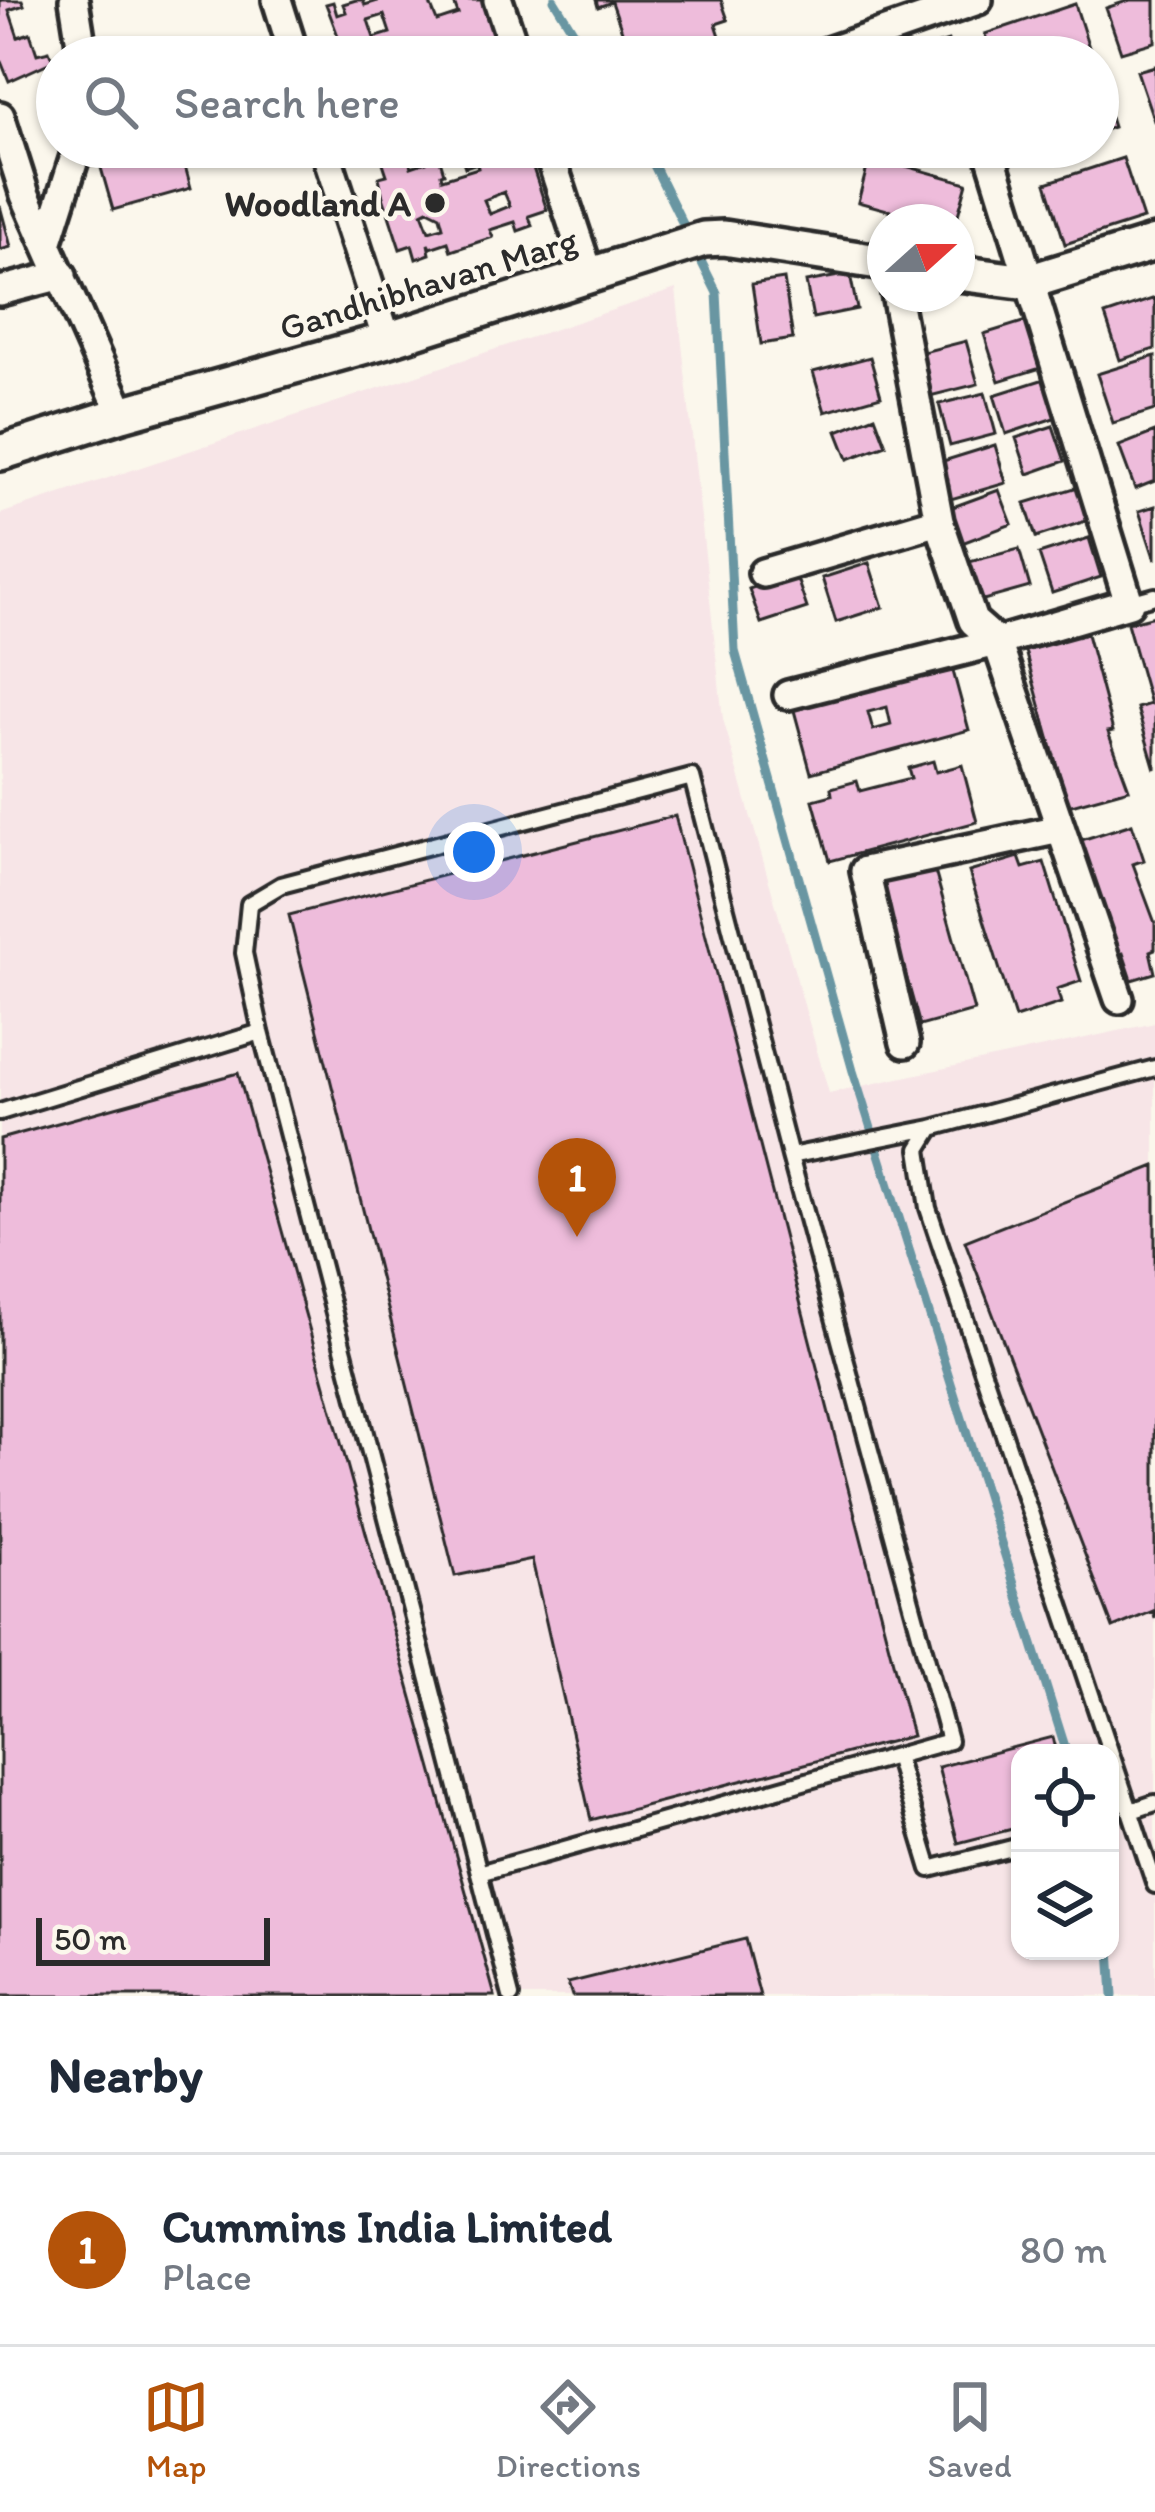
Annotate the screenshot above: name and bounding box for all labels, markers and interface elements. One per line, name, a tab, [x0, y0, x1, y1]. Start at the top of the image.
search box	[36, 36, 1119, 168]
icon: search	[78, 69, 144, 135]
text: Search here	[174, 75, 400, 129]
place label: Woodland A	[225, 182, 412, 225]
marker: Woodland A	[422, 190, 448, 216]
north arrow	[867, 204, 975, 312]
street label: Gandhibhavan Marg	[274, 218, 583, 349]
your location	[444, 822, 504, 882]
pin: 1	[538, 1138, 616, 1237]
map controls	[1011, 1744, 1119, 1960]
button: locate	[1011, 1744, 1119, 1852]
button: layers	[1011, 1852, 1119, 1960]
scale bar	[36, 1912, 270, 1965]
text: 50 m	[54, 1919, 127, 1958]
text: Nearby	[48, 2044, 203, 2105]
text: Cummins India Limited	[162, 2199, 612, 2253]
text: 1	[78, 2226, 96, 2273]
text: 80 m	[1020, 2226, 1107, 2273]
text: Place	[162, 2253, 252, 2300]
tab: Map	[143, 2374, 209, 2485]
tab: Directions	[496, 2374, 641, 2485]
tab: Saved	[928, 2374, 1012, 2485]

